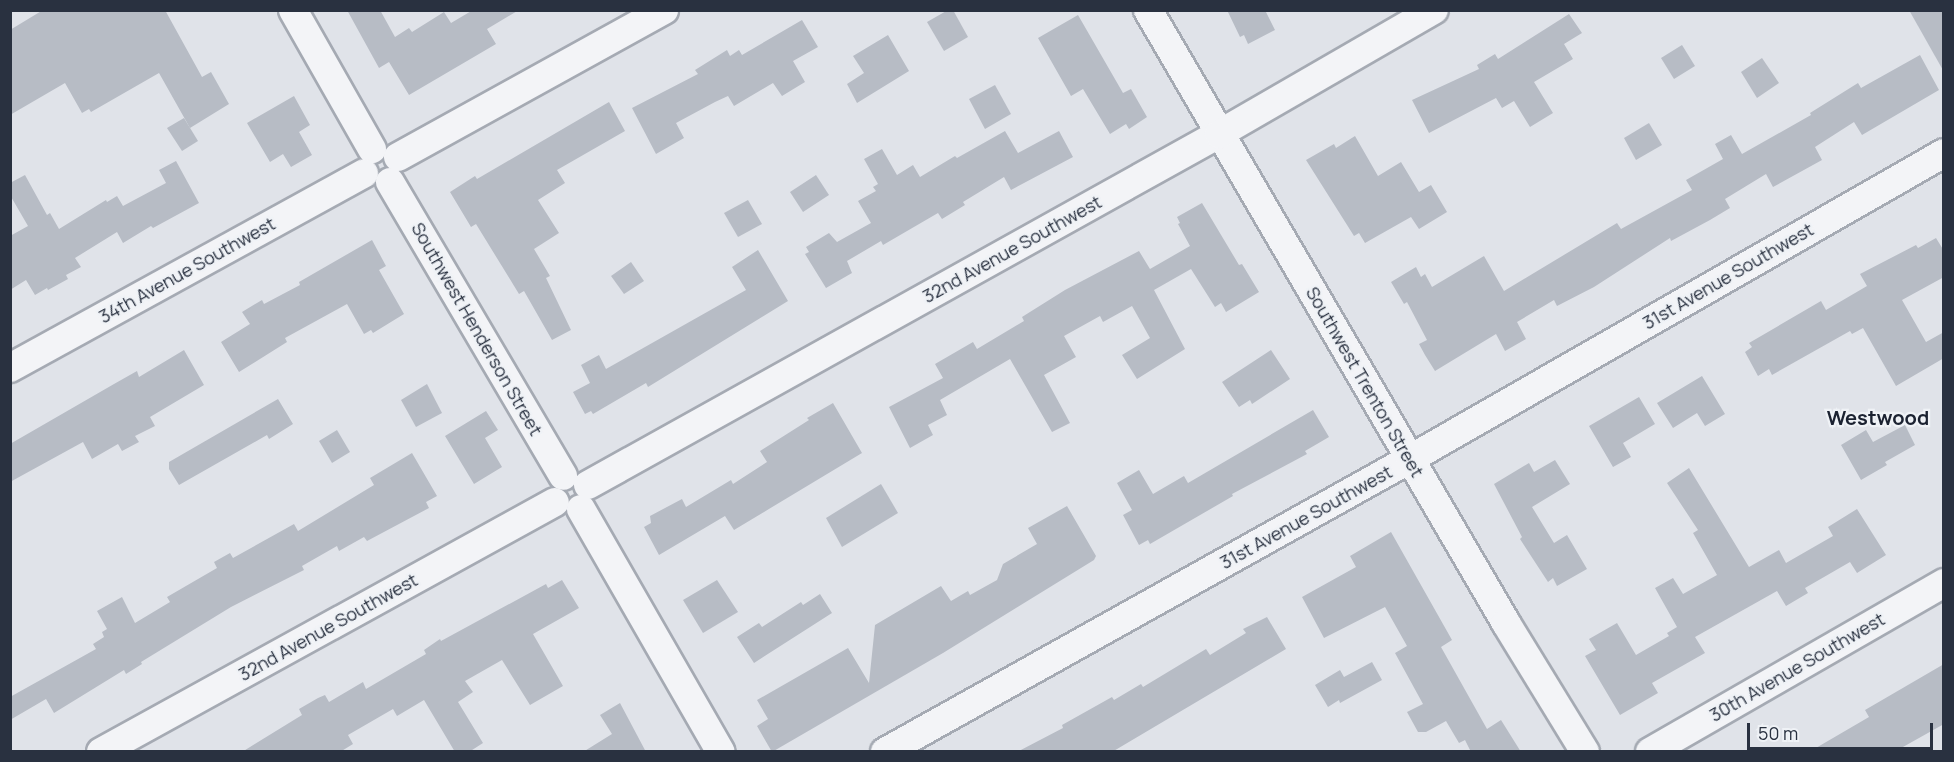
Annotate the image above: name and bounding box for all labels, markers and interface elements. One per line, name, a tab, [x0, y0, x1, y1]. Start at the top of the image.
street label: 32nd Avenue Southwest	[919, 191, 1105, 307]
street label: 34th Avenue Southwest	[95, 212, 279, 328]
street label: 31st Avenue Southwest	[1639, 218, 1817, 334]
street label: Southwest Henderson Street	[407, 219, 547, 439]
street label: Southwest Trenton Street	[1302, 283, 1428, 481]
district label: Westwood	[1827, 405, 1929, 429]
street label: 31st Avenue Southwest	[1216, 461, 1396, 573]
street label: 32nd Avenue Southwest	[235, 569, 421, 685]
street label: 30th Avenue Southwest	[1706, 608, 1888, 726]
scale bar	[1750, 711, 1936, 749]
text: 50 m	[1758, 721, 1798, 745]

